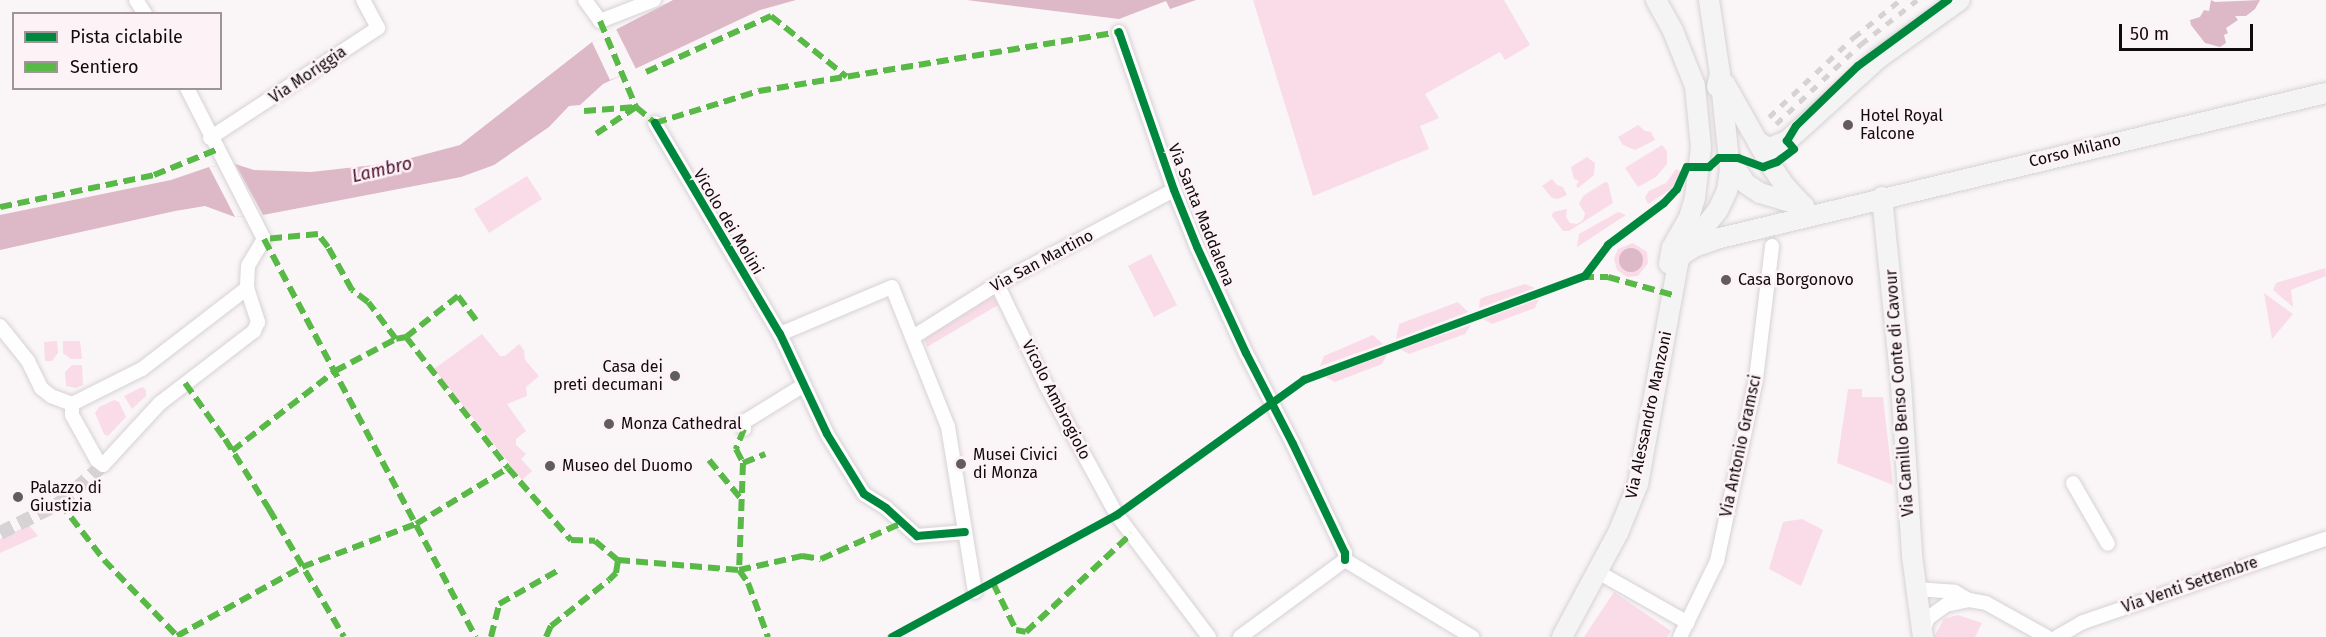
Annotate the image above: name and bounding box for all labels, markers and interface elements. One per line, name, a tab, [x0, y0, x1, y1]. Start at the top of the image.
legend	[12, 12, 222, 90]
scale bar	[2122, 12, 2256, 50]
text: 50 m	[2130, 23, 2169, 45]
text: Pista ciclabile	[70, 26, 183, 48]
street label: Via Moriggia	[266, 42, 350, 108]
text: Sentiero	[70, 56, 138, 78]
place label: Hotel Royal Falcone	[1860, 106, 1943, 144]
marker: Hotel Royal Falcone	[1841, 118, 1855, 132]
street label: Corso Milano	[2027, 130, 2123, 172]
street label: Via Santa Maddalena	[1164, 141, 1238, 289]
water label: Lambro	[350, 153, 414, 187]
street label: Vicolo dei Molini	[689, 166, 767, 278]
street label: Via San Martino	[987, 226, 1097, 296]
street label: Via Camillo Benso Conte di Cavour	[1882, 269, 1918, 517]
place label: Casa Borgonovo	[1738, 270, 1854, 290]
marker: Casa Borgonovo	[1719, 273, 1733, 287]
street label: Via Alessandro Manzoni	[1622, 329, 1676, 501]
street label: Vicolo Ambrogiolo	[1018, 337, 1094, 463]
place label: Casa dei preti decumani	[553, 357, 663, 395]
marker: Casa dei preti decumani	[668, 369, 682, 383]
street label: Via Antonio Gramsci	[1717, 373, 1765, 519]
place label: Monza Cathedral	[621, 414, 742, 434]
marker: Monza Cathedral	[602, 417, 616, 431]
place label: Musei Civici di Monza	[973, 445, 1058, 483]
place label: Museo del Duomo	[562, 456, 693, 476]
marker: Musei Civici di Monza	[954, 457, 968, 471]
marker: Museo del Duomo	[543, 459, 557, 473]
place label: Palazzo di Giustizia	[30, 478, 102, 516]
marker: Palazzo di Giustizia	[11, 490, 25, 504]
street label: Via Venti Settembre	[2119, 553, 2261, 617]

